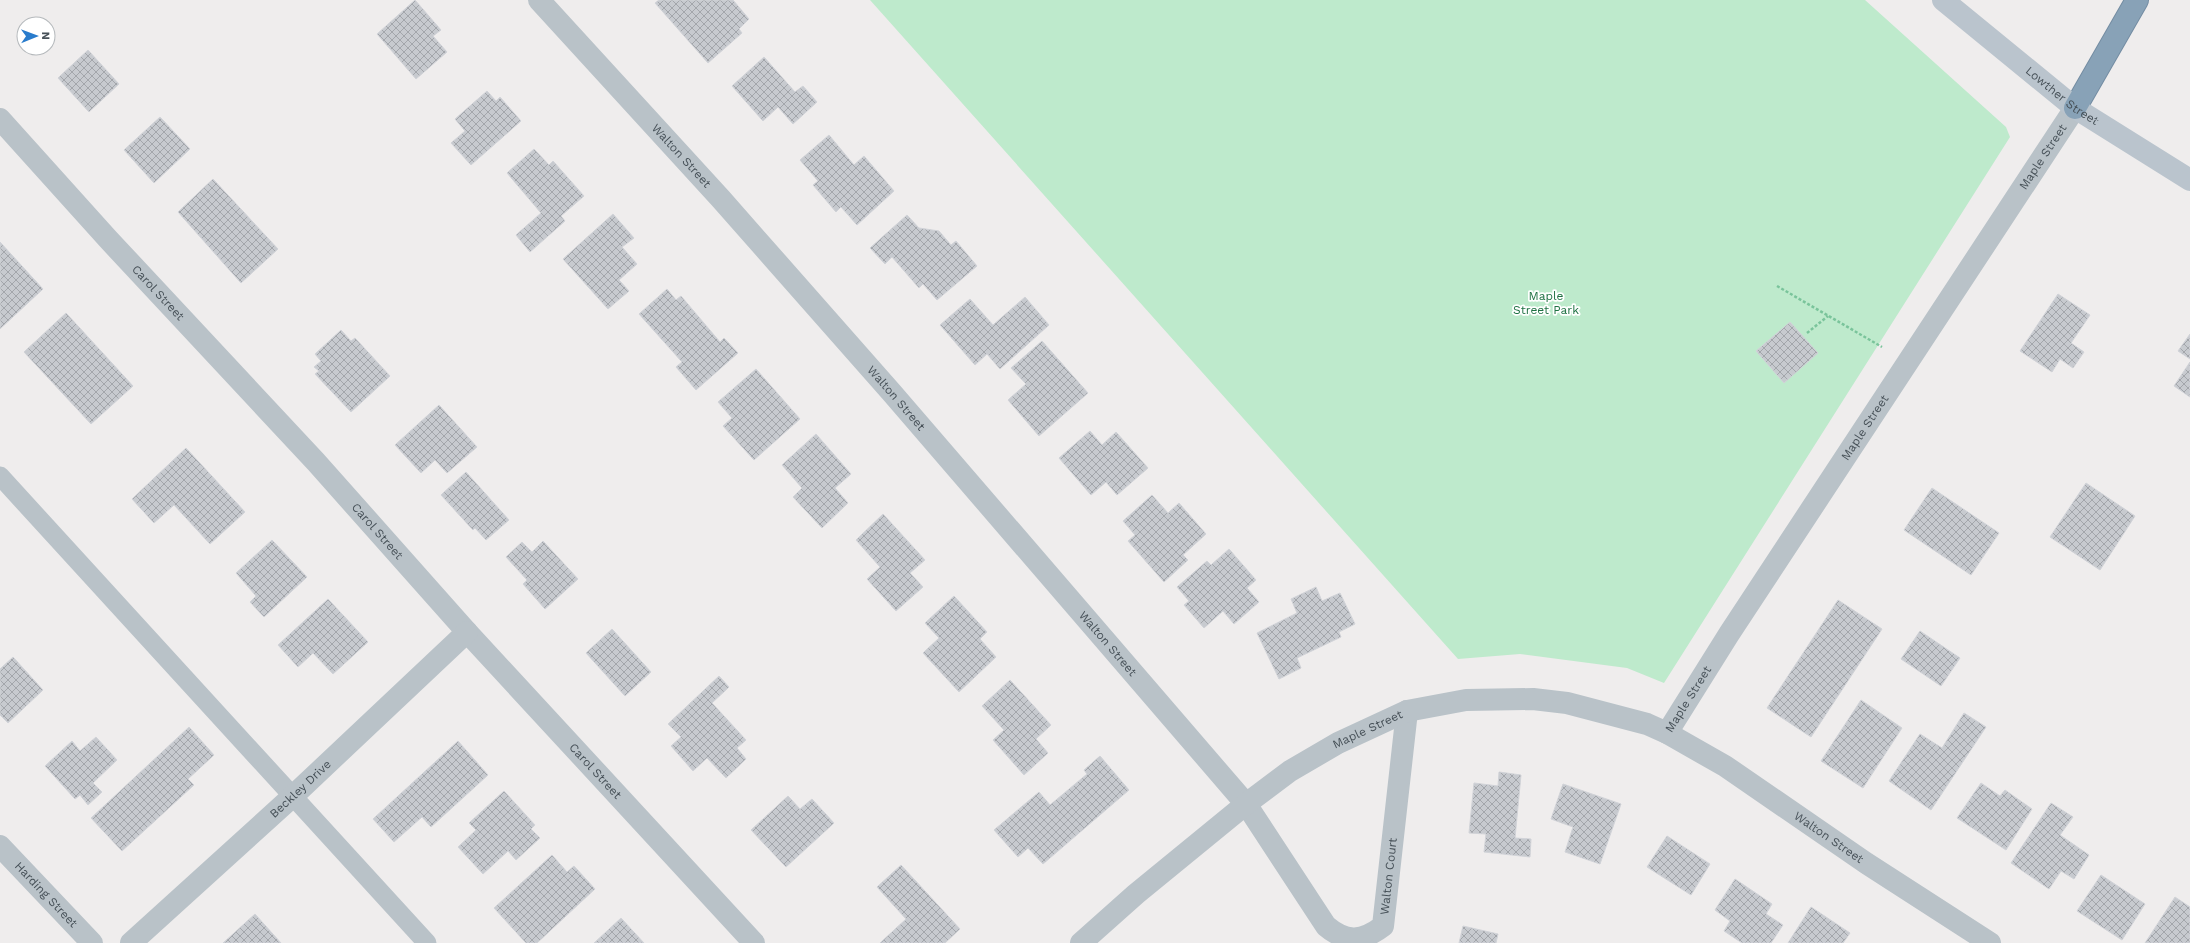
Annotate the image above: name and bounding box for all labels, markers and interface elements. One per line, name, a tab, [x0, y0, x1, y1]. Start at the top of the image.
north arrow	[16, 16, 56, 56]
text: N	[39, 32, 52, 40]
street label: Lowther Street	[2023, 63, 2101, 128]
street label: Walton Street	[649, 121, 714, 190]
street label: Maple Street	[2016, 121, 2069, 192]
street label: Carol Street	[129, 262, 187, 323]
park label: Maple Street Park	[1513, 289, 1579, 317]
street label: Walton Street	[864, 363, 928, 433]
street label: Maple Street	[1838, 392, 1891, 463]
street label: Carol Street	[349, 500, 406, 562]
street label: Walton Street	[1076, 608, 1140, 679]
street label: Maple Street	[1662, 663, 1714, 735]
street label: Maple Street	[1330, 707, 1405, 751]
street label: Carol Street	[566, 740, 624, 802]
street label: Beckley Drive	[267, 757, 334, 821]
street label: Walton Street	[1791, 809, 1866, 866]
street label: Walton Court	[1377, 837, 1400, 915]
street label: Harding Street	[12, 859, 80, 930]

